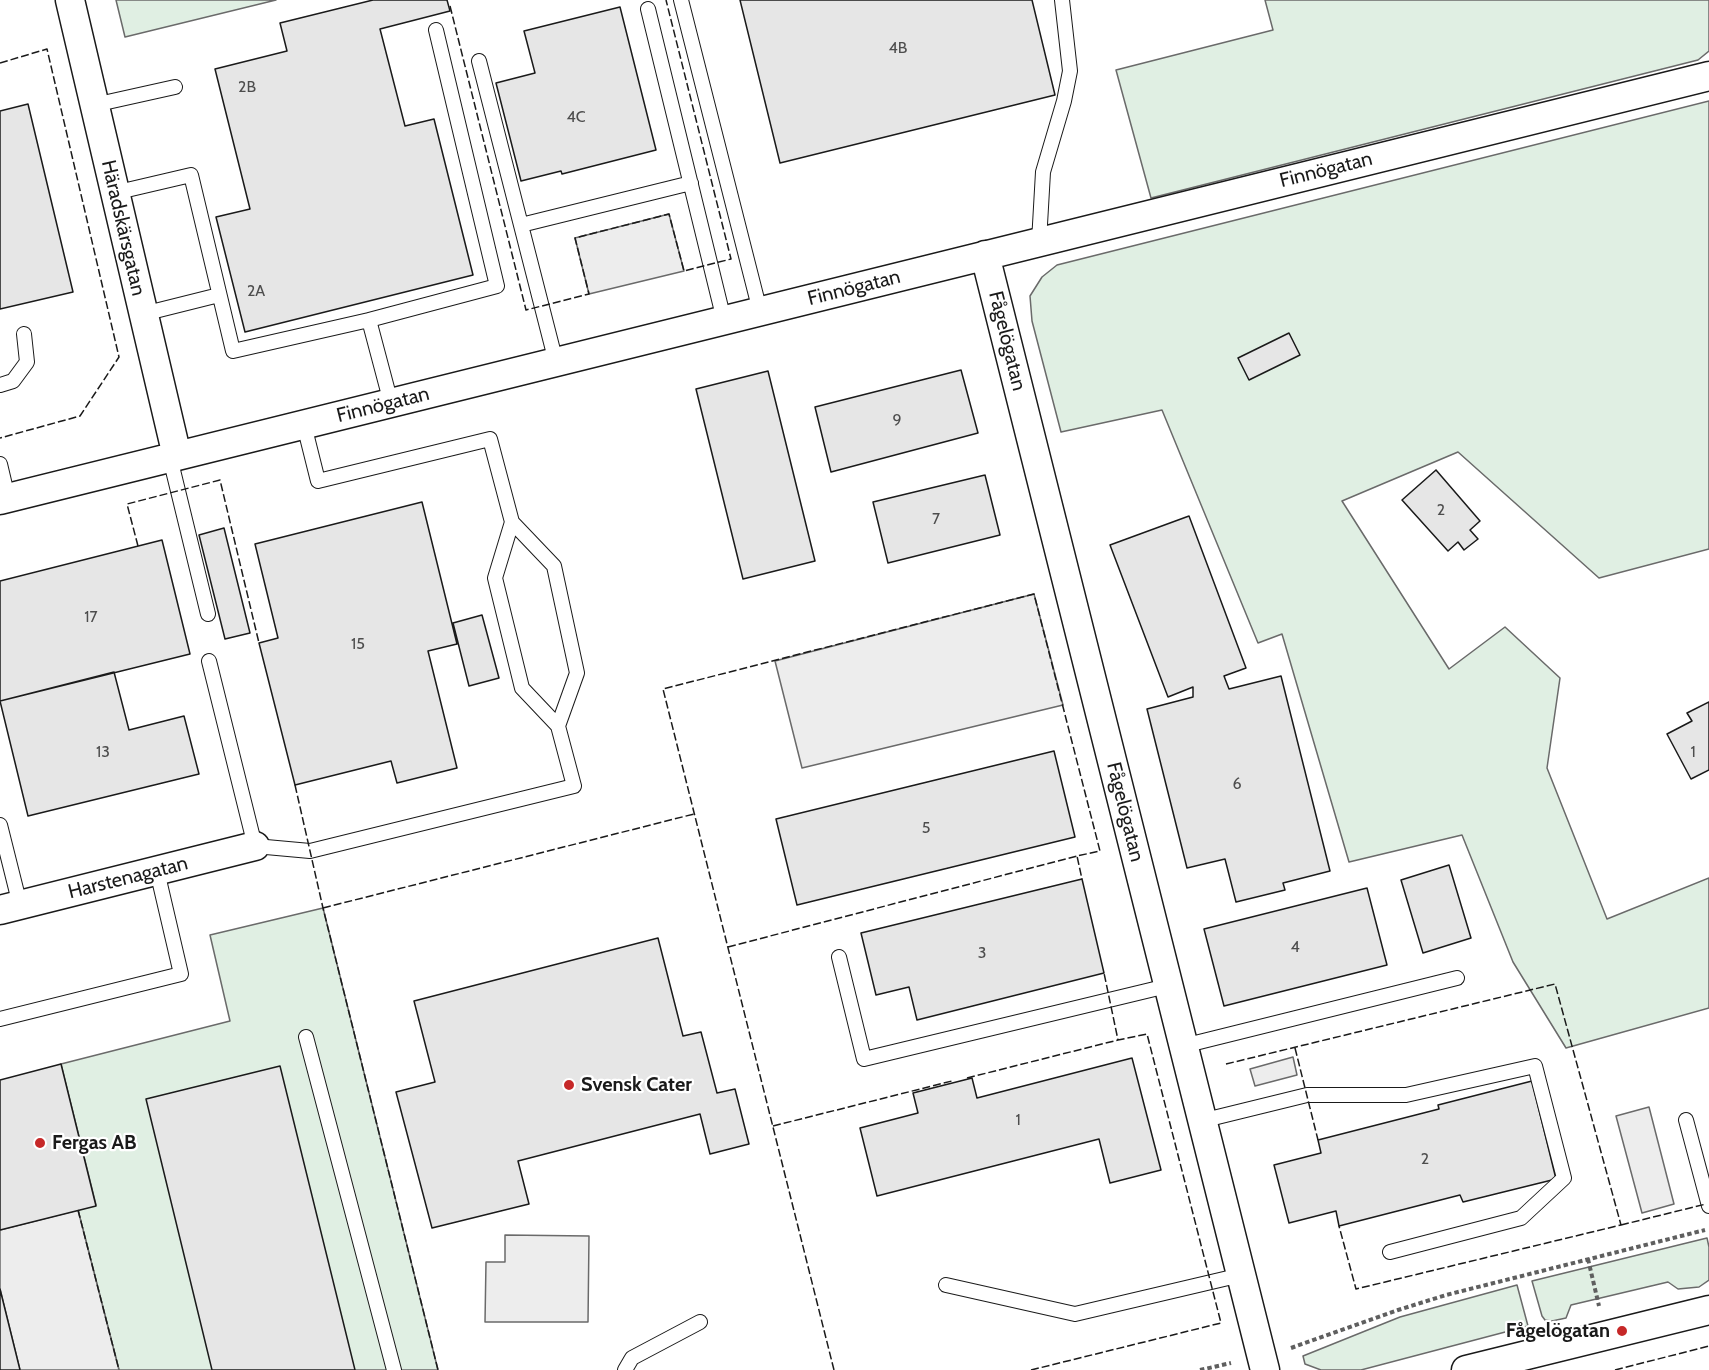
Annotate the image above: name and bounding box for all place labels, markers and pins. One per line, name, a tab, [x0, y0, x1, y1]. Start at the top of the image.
place label: Svensk Cater	[581, 1073, 692, 1097]
marker: Svensk Cater	[562, 1078, 576, 1092]
place label: Fergas AB	[52, 1131, 137, 1155]
marker: Fergas AB	[33, 1136, 47, 1150]
place label: Fågelögatan	[1506, 1319, 1610, 1343]
marker: Fågelögatan	[1615, 1324, 1629, 1338]

